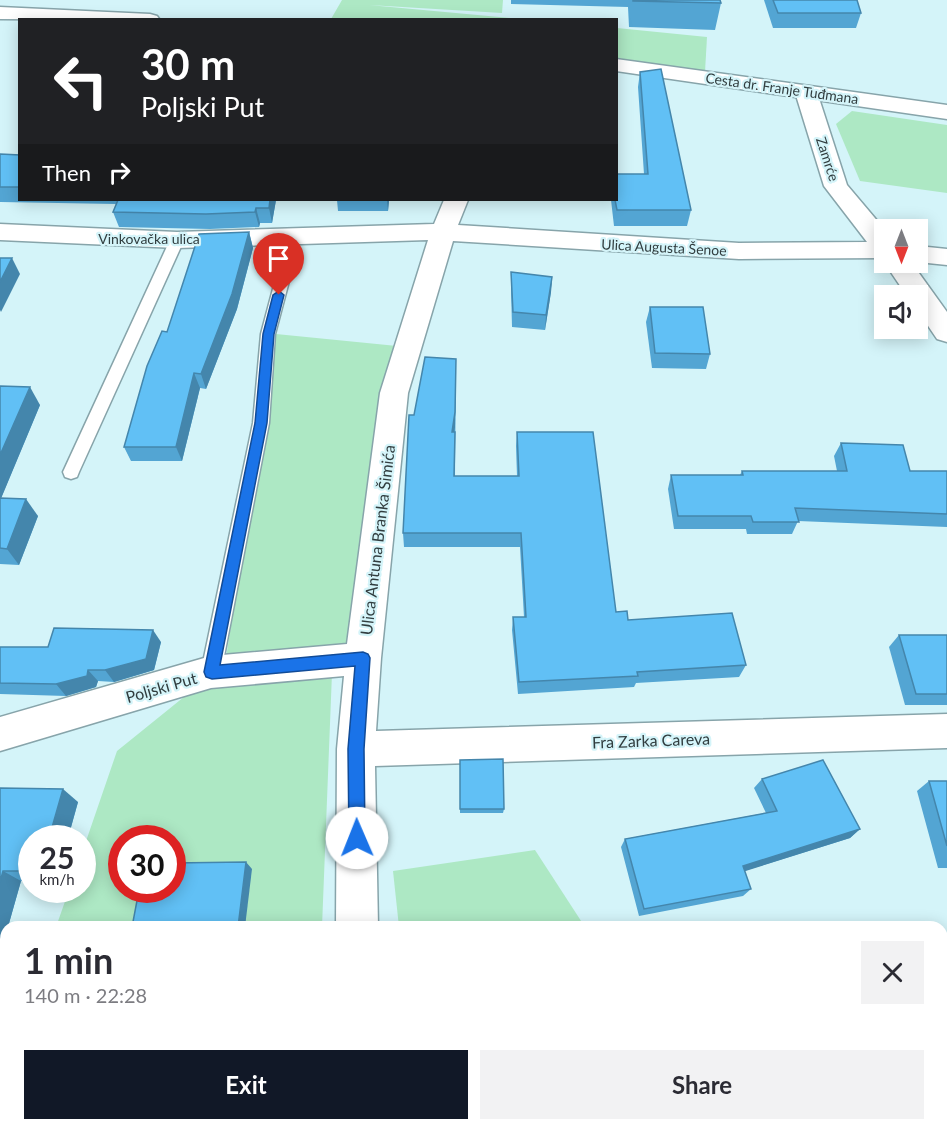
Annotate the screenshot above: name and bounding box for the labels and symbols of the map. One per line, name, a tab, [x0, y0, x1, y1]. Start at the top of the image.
street label: Cesta dr. Franje Tuđmana	[704, 69, 860, 107]
street label: Zamrće	[813, 135, 843, 183]
north arrow	[874, 219, 928, 273]
street label: Vinkovačka ulica	[98, 230, 200, 247]
pin	[253, 233, 304, 295]
street label: Ulica Augusta Šenoe	[601, 235, 727, 259]
street label: Ulica Antuna Branka Šimića	[356, 444, 398, 636]
street label: Poljski Put	[123, 668, 199, 706]
street label: Fra Zarka Careva	[592, 728, 710, 752]
position arrow	[325, 806, 389, 870]
speed limit sign: 30	[108, 825, 186, 903]

